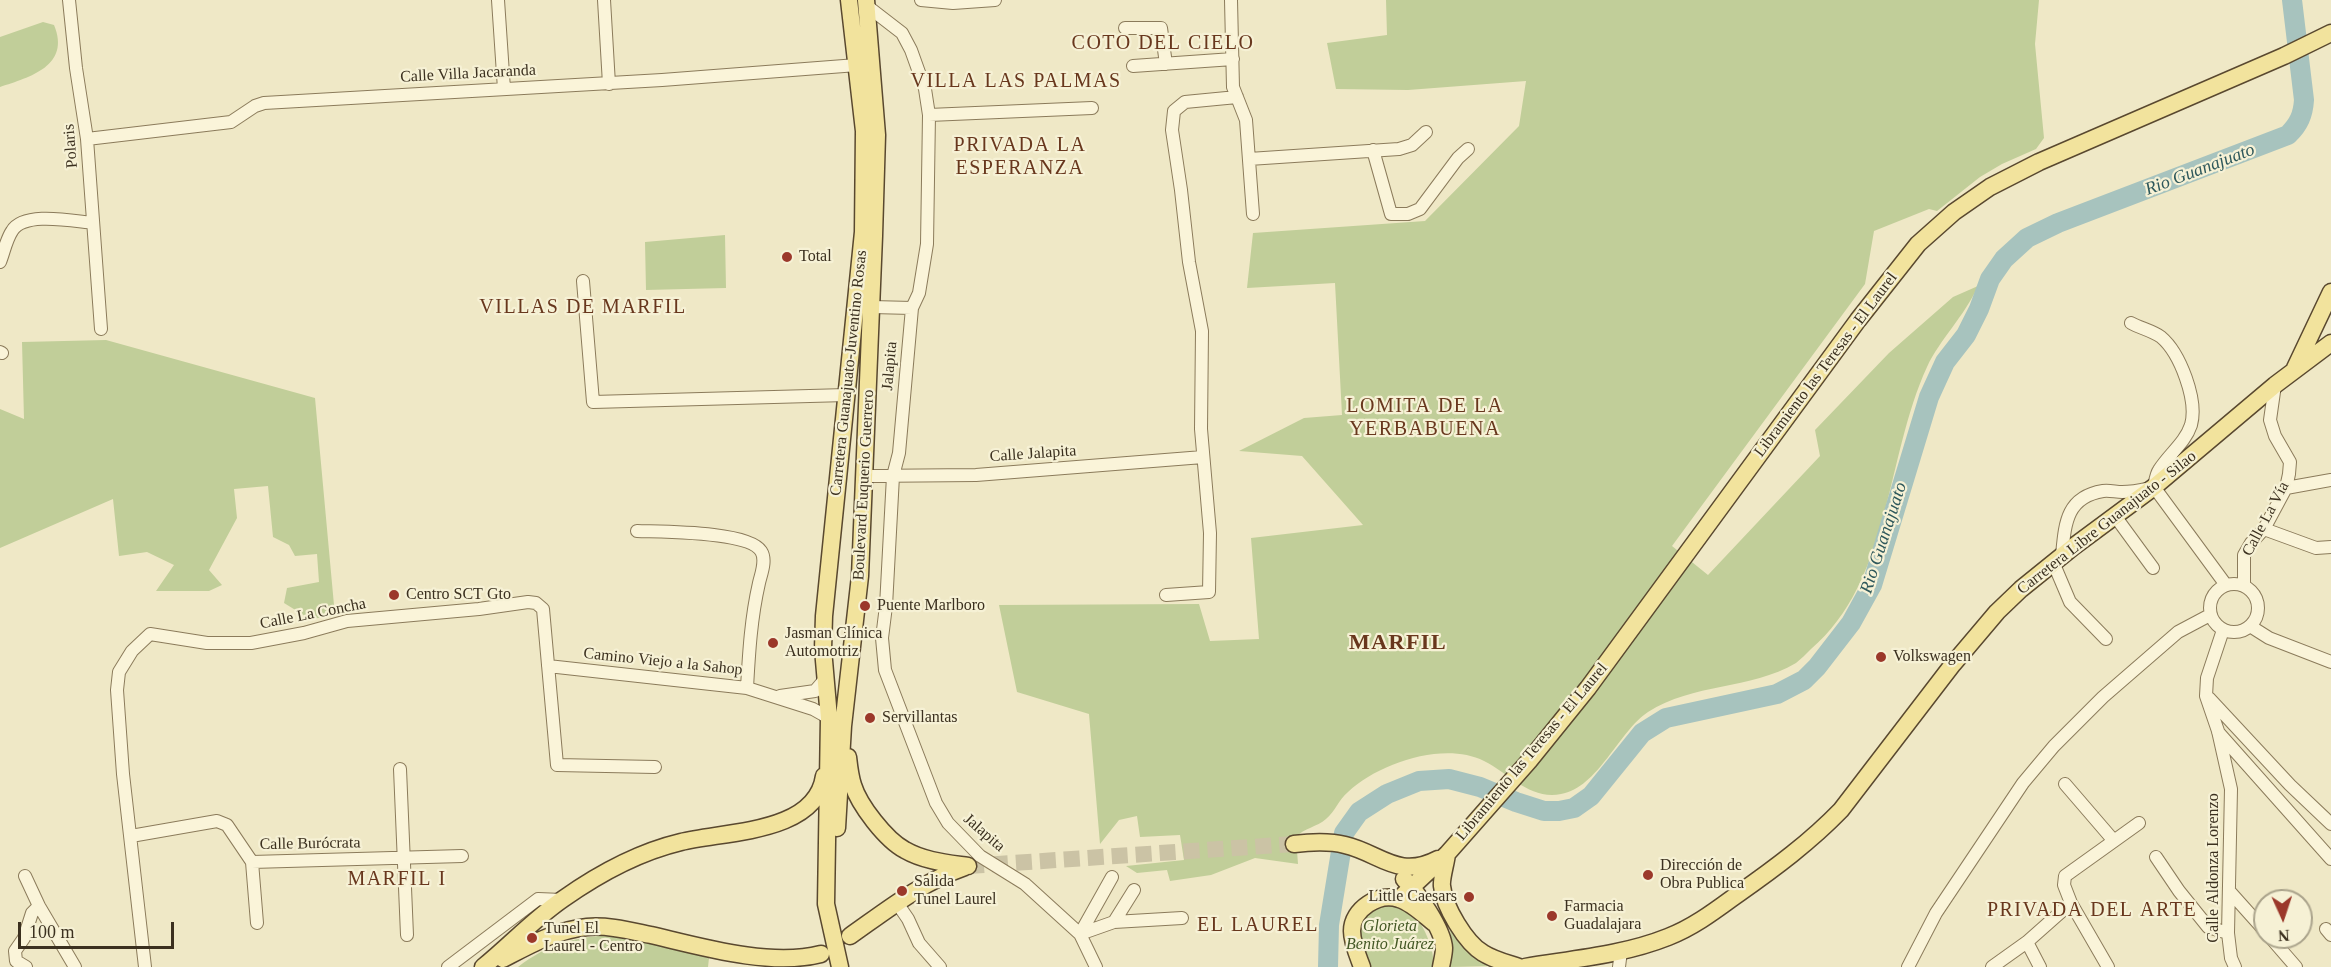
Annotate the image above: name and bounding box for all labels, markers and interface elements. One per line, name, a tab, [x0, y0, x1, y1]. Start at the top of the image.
district label: COTO DEL CIELO	[1072, 32, 1254, 56]
street label: Calle Villa Jacaranda	[400, 61, 536, 87]
district label: VILLA LAS PALMAS	[910, 70, 1122, 94]
street label: Polaris	[59, 123, 83, 169]
district label: PRIVADA LA ESPERANZA	[954, 134, 1086, 181]
water label: Rio Guanajuato	[2142, 139, 2258, 201]
place label: Total	[799, 247, 832, 267]
street label: Carretera Guanajuato-Juventino Rosas	[827, 249, 871, 497]
marker: Total	[780, 250, 794, 264]
street label: Libramiento las Teresas - El Laurel	[1750, 269, 1902, 461]
district label: VILLAS DE MARFIL	[479, 296, 687, 320]
street label: Jalapita	[878, 341, 902, 391]
street label: Boulevard Euquerio Guerrero	[849, 389, 879, 581]
district label: LOMITA DE LA YERBABUENA	[1346, 395, 1504, 442]
street label: Calle Jalapita	[989, 441, 1077, 467]
street label: Carretera Libre Guanajuato - Silao	[2014, 447, 2200, 599]
street label: Calle La Vía	[2238, 478, 2294, 560]
water label: Rio Guanajuato	[1856, 480, 1912, 596]
place label: Centro SCT Gto	[406, 585, 511, 605]
marker: Centro SCT Gto	[387, 588, 401, 602]
street label: Calle La Concha	[258, 594, 368, 634]
place label: Puente Marlboro	[877, 596, 985, 616]
marker: Puente Marlboro	[858, 599, 872, 613]
place label: Jasman Clínica Automotriz	[785, 624, 882, 662]
district label: MARFIL	[1349, 630, 1447, 656]
marker: Jasman Clínica Automotriz	[766, 636, 780, 650]
street label: Camino Viejo a la Sahop	[582, 644, 744, 680]
place label: Volkswagen	[1893, 647, 1971, 667]
marker: Volkswagen	[1874, 650, 1888, 664]
street label: Libramiento las Teresas - El Laurel	[1452, 659, 1612, 845]
place label: Servillantas	[882, 708, 958, 728]
marker: Servillantas	[863, 711, 877, 725]
street label: Calle Aldonza Lorenzo	[2204, 793, 2224, 943]
street label: Jalapita	[959, 810, 1009, 856]
street label: Calle Burócrata	[259, 834, 361, 854]
place label: Dirección de Obra Publica	[1660, 856, 1744, 894]
district label: MARFIL I	[347, 868, 447, 892]
marker: Dirección de Obra Publica	[1641, 868, 1655, 882]
place label: Salida Tunel Laurel	[914, 872, 997, 910]
marker: Salida Tunel Laurel	[895, 884, 909, 898]
place label: Little Caesars	[1369, 887, 1457, 907]
north arrow	[2253, 889, 2313, 949]
marker: Little Caesars	[1462, 890, 1476, 904]
place label: Farmacia Guadalajara	[1564, 897, 1641, 935]
district label: PRIVADA DEL ARTE	[1987, 899, 2197, 923]
marker: Farmacia Guadalajara	[1545, 909, 1559, 923]
scale bar	[21, 910, 177, 948]
district label: EL LAUREL	[1197, 914, 1319, 938]
park label: Glorieta Benito Juárez	[1346, 917, 1434, 955]
place label: Tunel El Laurel - Centro	[544, 919, 643, 957]
text: 100 m	[29, 922, 75, 942]
text: N	[2278, 927, 2290, 944]
marker: Tunel El Laurel - Centro	[525, 931, 539, 945]

